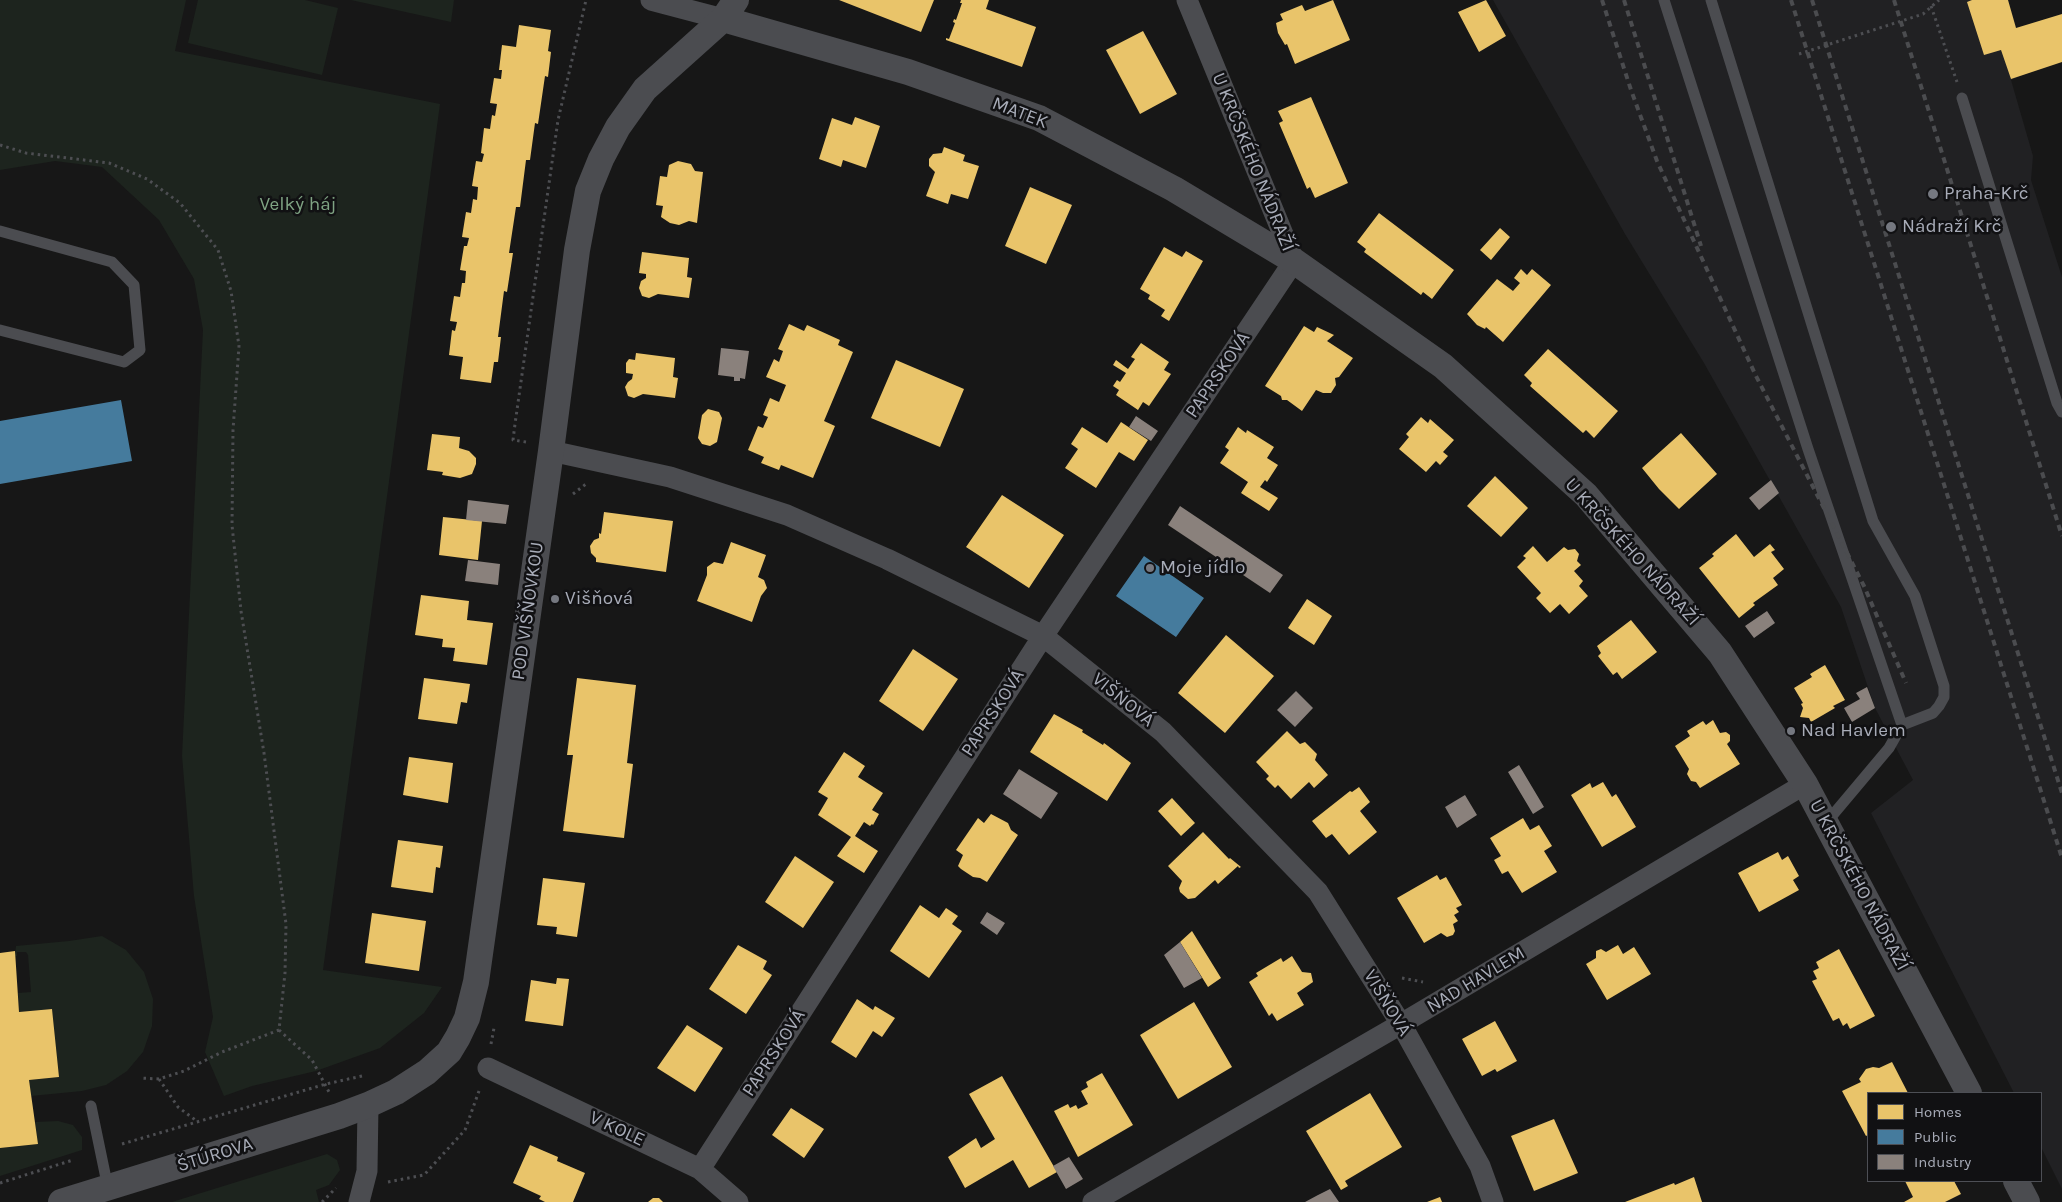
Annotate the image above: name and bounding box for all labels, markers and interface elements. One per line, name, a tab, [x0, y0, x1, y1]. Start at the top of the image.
street label: U KRČSKÉHO NÁDRAŽÍ	[1207, 69, 1299, 255]
street label: MATEK	[989, 92, 1051, 134]
place label: Praha-Krč	[1944, 183, 2029, 205]
marker: Praha-Krč	[1926, 187, 1940, 201]
park label: Velký háj	[259, 194, 337, 216]
place label: Nádraží Krč	[1902, 216, 2001, 238]
marker: Nádraží Krč	[1884, 220, 1898, 234]
street label: PAPRSKOVÁ	[1181, 328, 1255, 422]
street label: U KRČSKÉHO NÁDRAŽÍ	[1560, 474, 1704, 630]
street label: POD VIŠŇOVKOU	[507, 540, 549, 682]
place label: Moje jídlo	[1160, 557, 1245, 579]
marker: Moje jídlo	[1144, 562, 1156, 574]
place label: Višňová	[565, 588, 633, 610]
marker: Višňová	[549, 593, 561, 605]
street label: PAPRSKOVÁ	[956, 665, 1030, 761]
street label: VIŠŇOVÁ	[1087, 668, 1159, 732]
place label: Nad Havlem	[1801, 720, 1906, 742]
marker: Nad Havlem	[1785, 725, 1797, 737]
street label: U KRČSKÉHO NÁDRAŽÍ	[1804, 796, 1914, 974]
street label: NAD HAVLEM	[1423, 942, 1529, 1018]
street label: VIŠŇOVÁ	[1358, 966, 1416, 1040]
street label: PAPRSKOVÁ	[737, 1005, 811, 1101]
legend	[1867, 1092, 2042, 1182]
text: Homes	[1914, 1103, 1962, 1121]
street label: V KOLE	[586, 1106, 648, 1152]
text: Public	[1914, 1128, 1957, 1146]
street label: ŠTÚROVA	[174, 1133, 256, 1177]
text: Industry	[1914, 1153, 1971, 1171]

